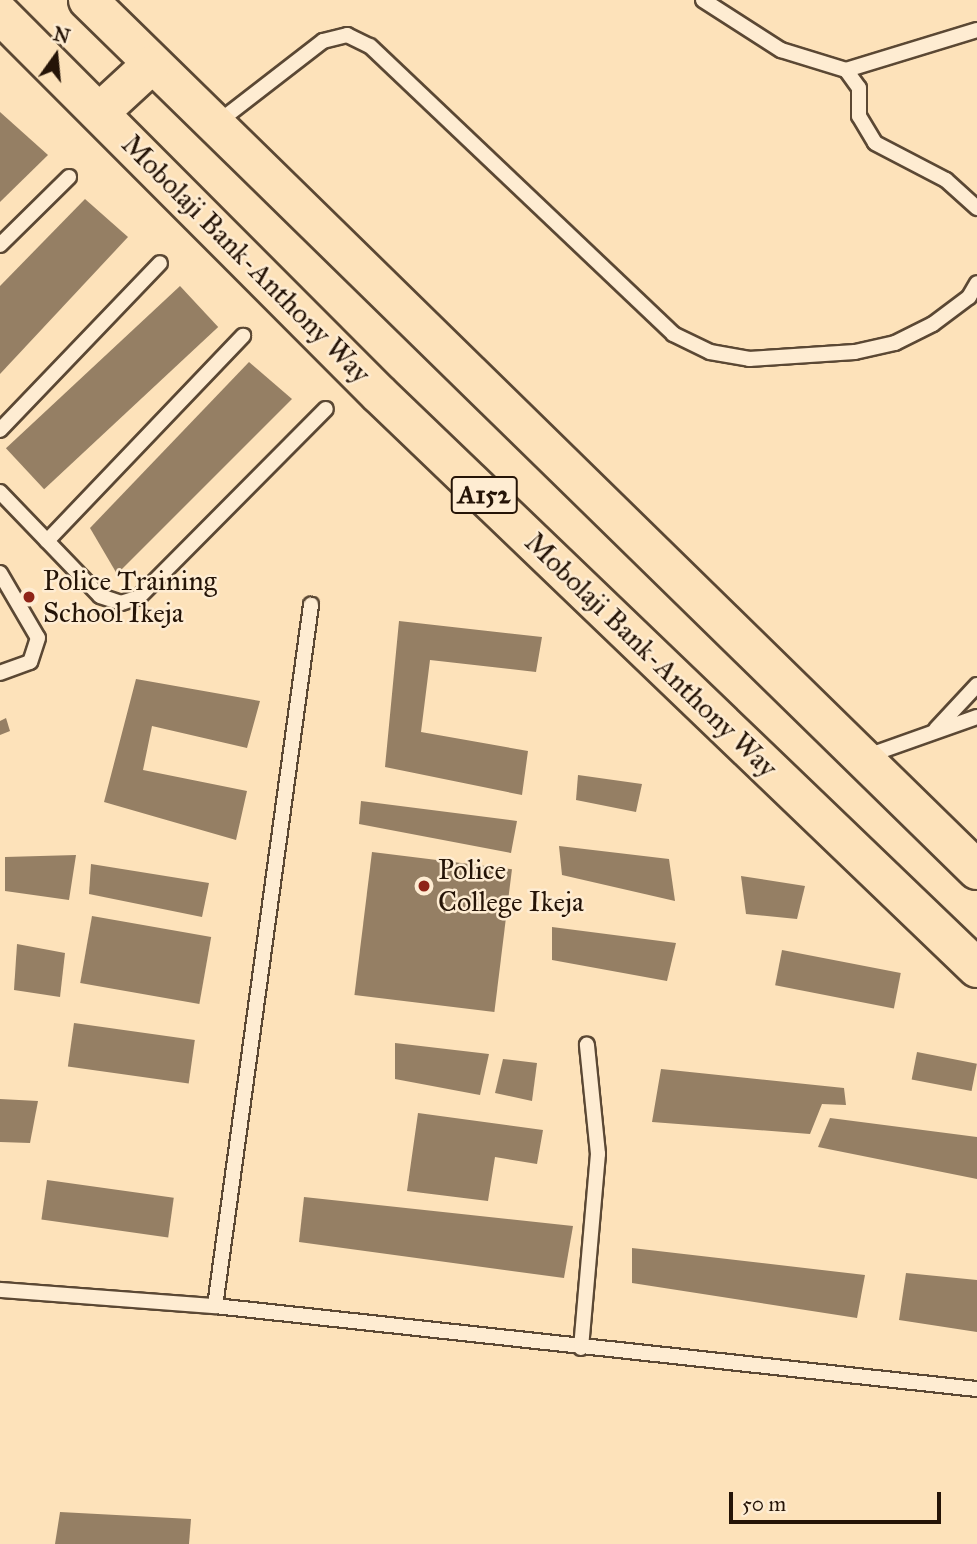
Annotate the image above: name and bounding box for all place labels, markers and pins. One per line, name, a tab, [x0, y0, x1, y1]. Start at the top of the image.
place label: Police Training School Ikeja	[43, 564, 217, 630]
marker: Police Training School Ikeja	[21, 589, 37, 605]
place label: Police College Ikeja	[438, 853, 584, 919]
marker: Police College Ikeja	[416, 878, 432, 894]

